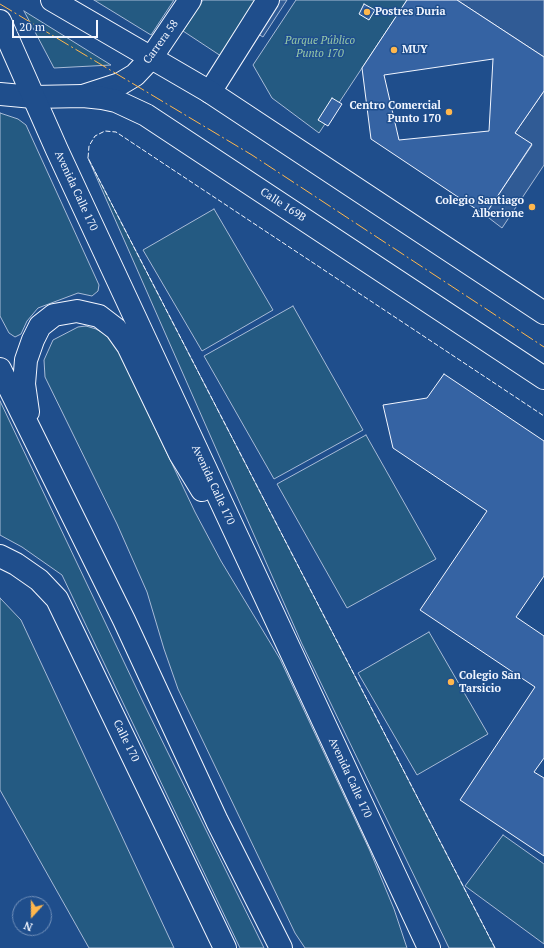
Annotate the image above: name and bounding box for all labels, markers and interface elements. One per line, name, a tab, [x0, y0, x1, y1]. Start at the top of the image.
place label: Postres Duria	[375, 5, 446, 19]
marker: Postres Duria	[362, 7, 372, 17]
scale bar	[14, 12, 100, 38]
street label: Carrera 58	[141, 18, 181, 66]
text: 20 m	[19, 19, 45, 34]
park label: Parque Público Punto 170	[285, 34, 355, 60]
place label: MUY	[402, 43, 428, 57]
marker: MUY	[389, 45, 399, 55]
place label: Centro Comercial Punto 170	[349, 99, 441, 125]
marker: Centro Comercial Punto 170	[444, 107, 454, 117]
street label: Avenida Calle 170	[52, 149, 100, 233]
street label: Calle 169B	[258, 185, 308, 225]
place label: Colegio Santiago Alberione	[435, 194, 524, 220]
marker: Colegio Santiago Alberione	[527, 202, 537, 212]
street label: Avenida Calle 170	[189, 443, 237, 527]
place label: Colegio San Tarsicio	[459, 669, 521, 695]
marker: Colegio San Tarsicio	[446, 677, 456, 687]
street label: Calle 170	[110, 718, 142, 764]
street label: Avenida Calle 170	[326, 736, 374, 820]
north arrow	[12, 896, 52, 936]
text: N	[22, 918, 34, 934]

